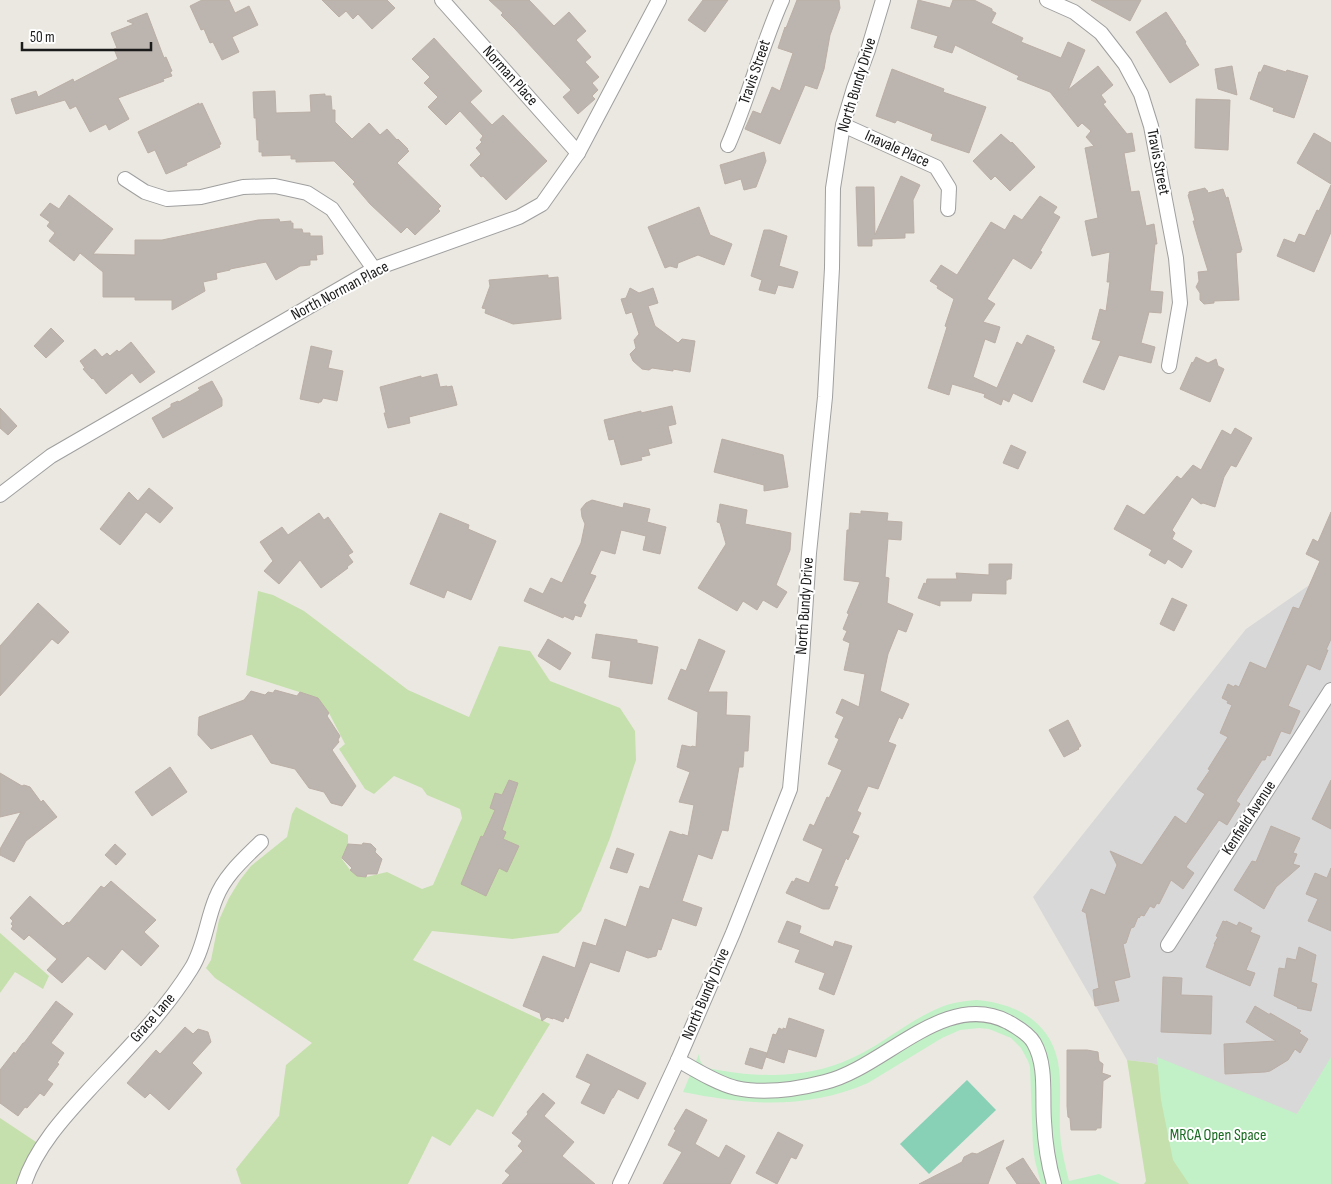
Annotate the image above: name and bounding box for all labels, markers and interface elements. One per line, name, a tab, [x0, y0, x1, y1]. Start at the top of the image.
scale bar	[22, 20, 151, 52]
text: 50 m	[30, 28, 55, 47]
street label: North Bundy Drive	[834, 35, 880, 135]
street label: Travis Street	[735, 37, 775, 107]
street label: Norman Place	[478, 42, 542, 110]
street label: Inavale Place	[862, 126, 932, 172]
street label: Travis Street	[1142, 127, 1174, 197]
street label: North Norman Place	[288, 257, 392, 325]
street label: North Bundy Drive	[792, 557, 818, 655]
street label: Kenfield Avenue	[1218, 777, 1280, 859]
street label: North Bundy Drive	[678, 945, 734, 1043]
street label: Grace Lane	[126, 989, 180, 1047]
park label: MRCA Open Space	[1170, 1126, 1266, 1145]

